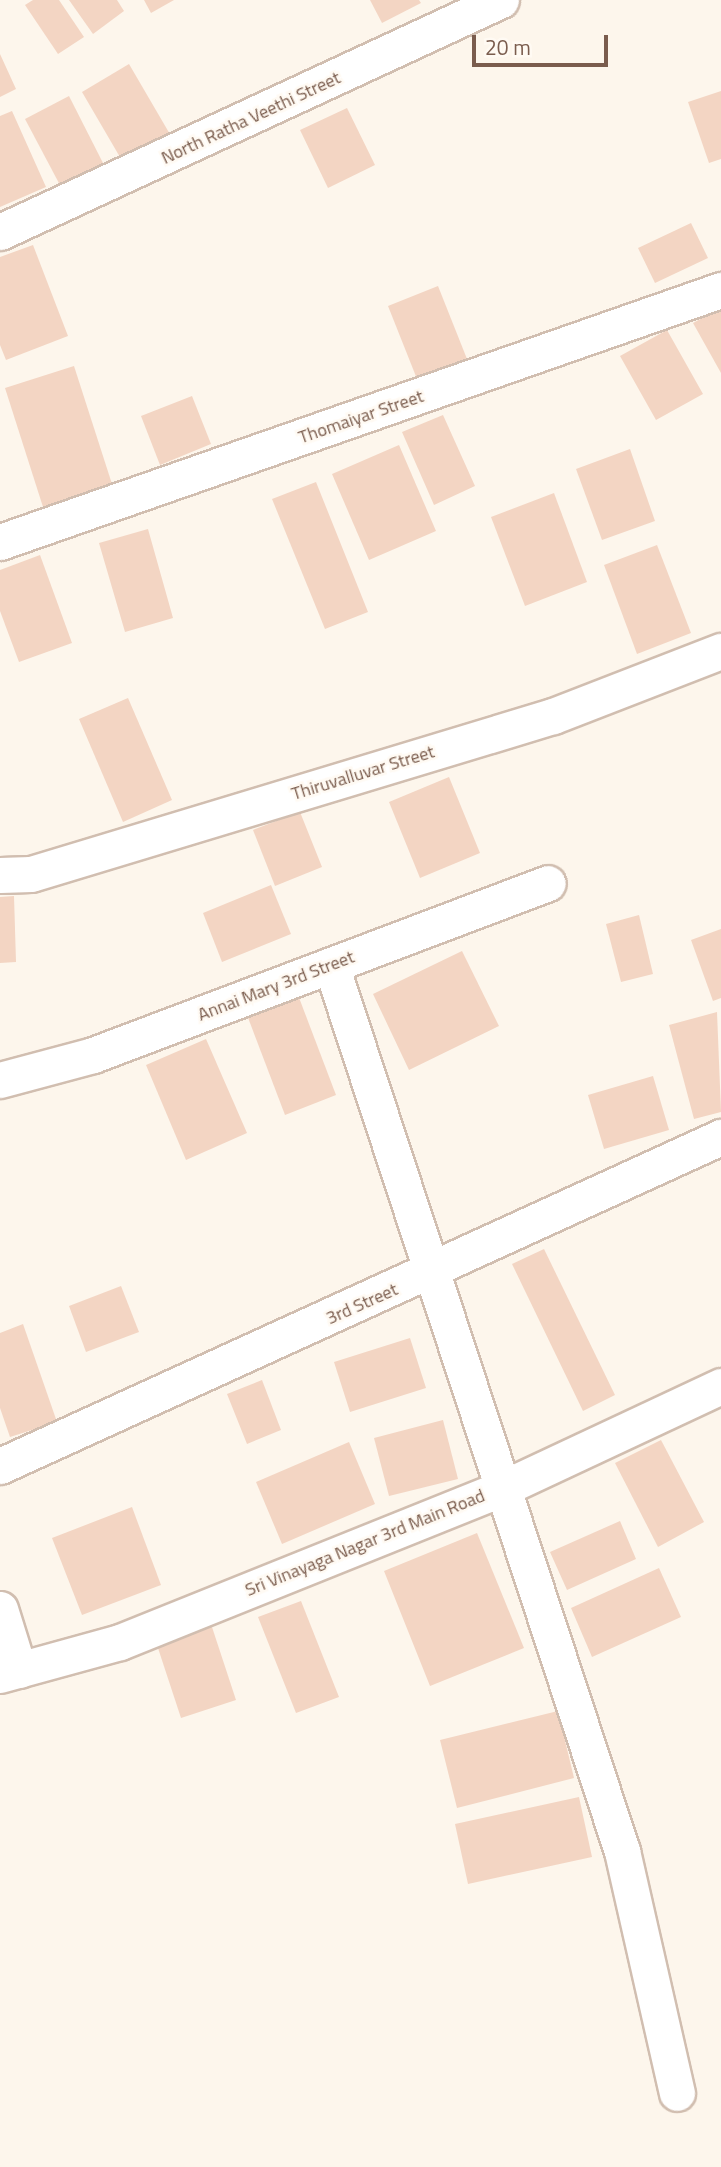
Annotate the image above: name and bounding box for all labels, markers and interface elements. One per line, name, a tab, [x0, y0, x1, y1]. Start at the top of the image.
scale bar	[476, 21, 612, 65]
text: 20 m	[485, 31, 531, 63]
street label: North Ratha Veethi Street	[158, 67, 344, 169]
street label: Thomaiyar Street	[296, 385, 426, 449]
street label: Thiruvalluvar Street	[289, 741, 437, 805]
street label: Annai Mary 3rd Street	[195, 946, 357, 1026]
street label: 3rd Street	[323, 1279, 401, 1329]
street label: Sri Vinayaga Nagar 3rd Main Road	[242, 1485, 488, 1601]

